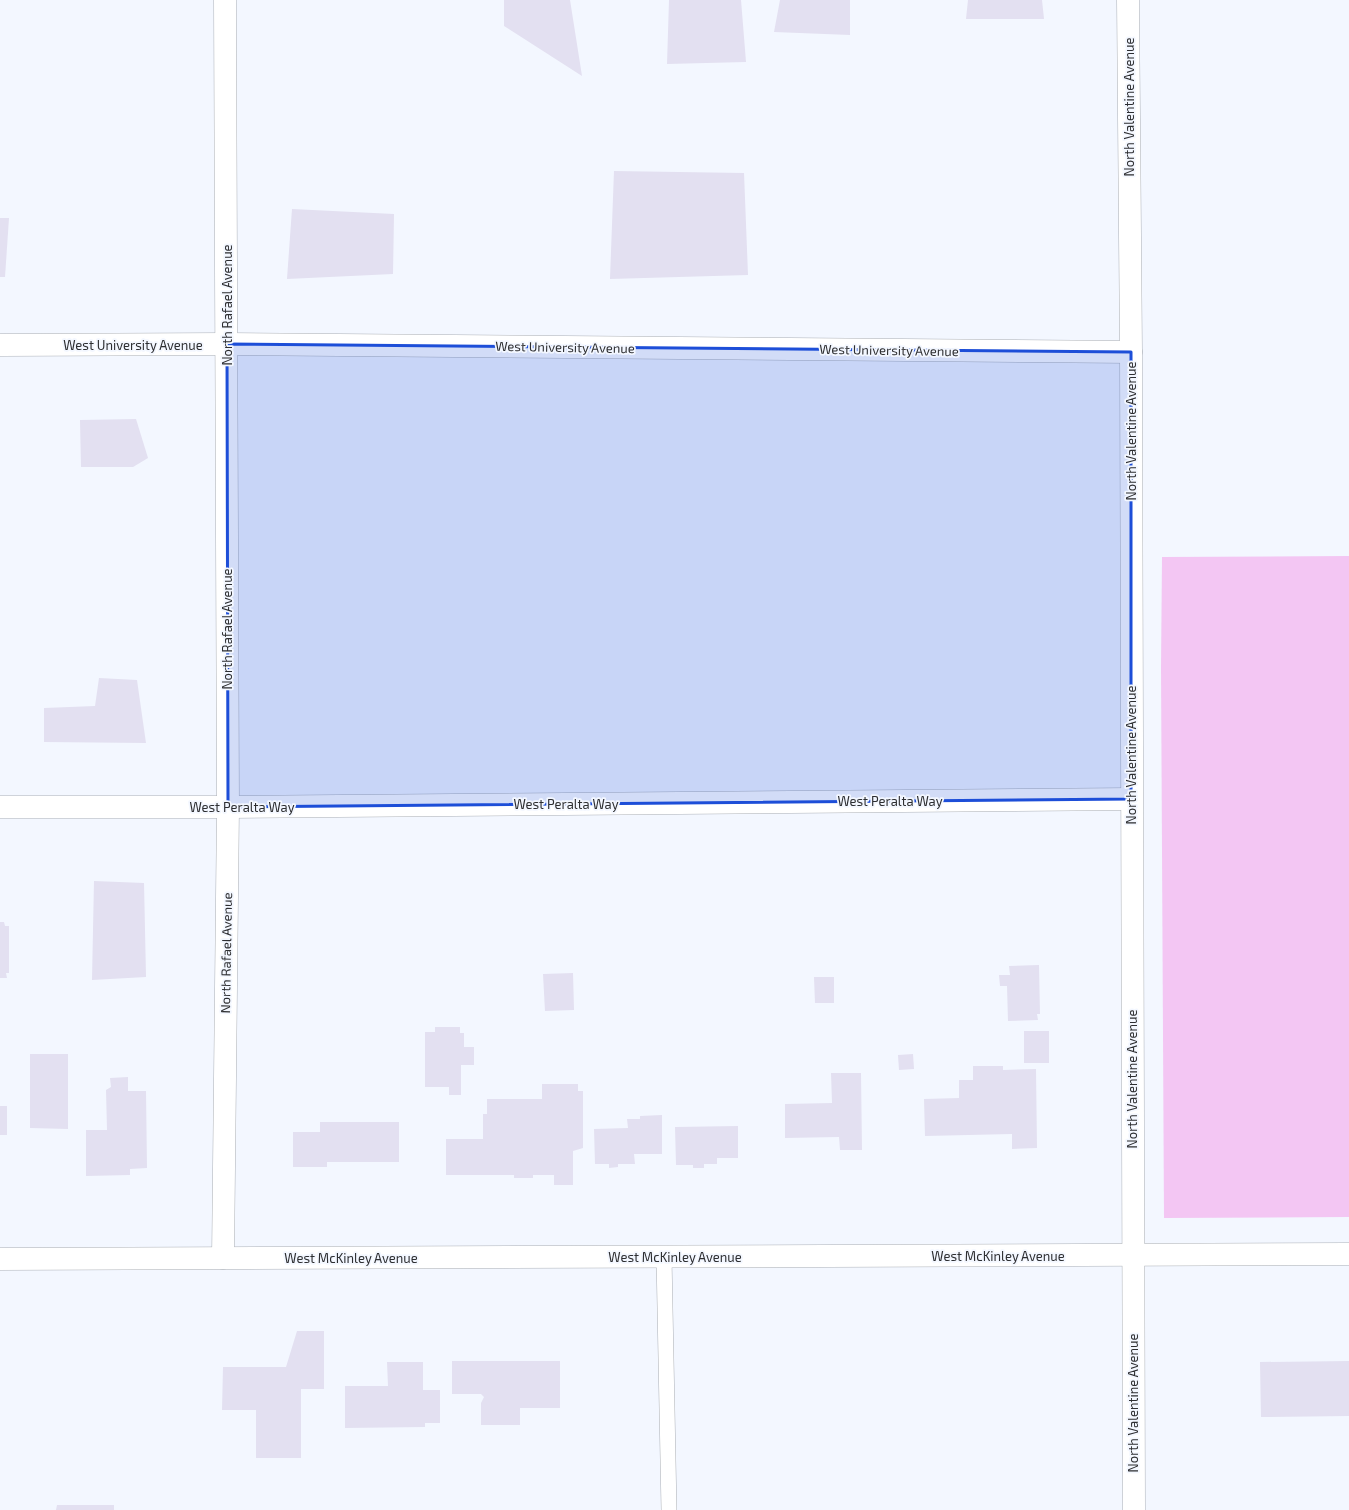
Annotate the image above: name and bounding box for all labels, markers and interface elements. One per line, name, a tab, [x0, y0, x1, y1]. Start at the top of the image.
street label: North Valentine Avenue	[1121, 38, 1137, 176]
street label: North Rafael Avenue	[219, 244, 235, 366]
street label: West University Avenue	[63, 337, 203, 353]
street label: West University Avenue	[495, 338, 635, 356]
street label: West University Avenue	[819, 341, 959, 359]
street label: North Valentine Avenue	[1123, 362, 1139, 500]
street label: North Rafael Avenue	[219, 568, 235, 690]
street label: North Valentine Avenue	[1123, 686, 1139, 824]
street label: West Peralta Way	[837, 793, 943, 809]
street label: West Peralta Way	[513, 796, 619, 812]
street label: West Peralta Way	[189, 799, 295, 815]
street label: North Rafael Avenue	[217, 892, 235, 1014]
street label: North Valentine Avenue	[1124, 1010, 1140, 1148]
street label: West McKinley Avenue	[931, 1248, 1065, 1264]
street label: West McKinley Avenue	[608, 1249, 742, 1265]
street label: West McKinley Avenue	[284, 1250, 418, 1266]
street label: North Valentine Avenue	[1125, 1334, 1141, 1472]

